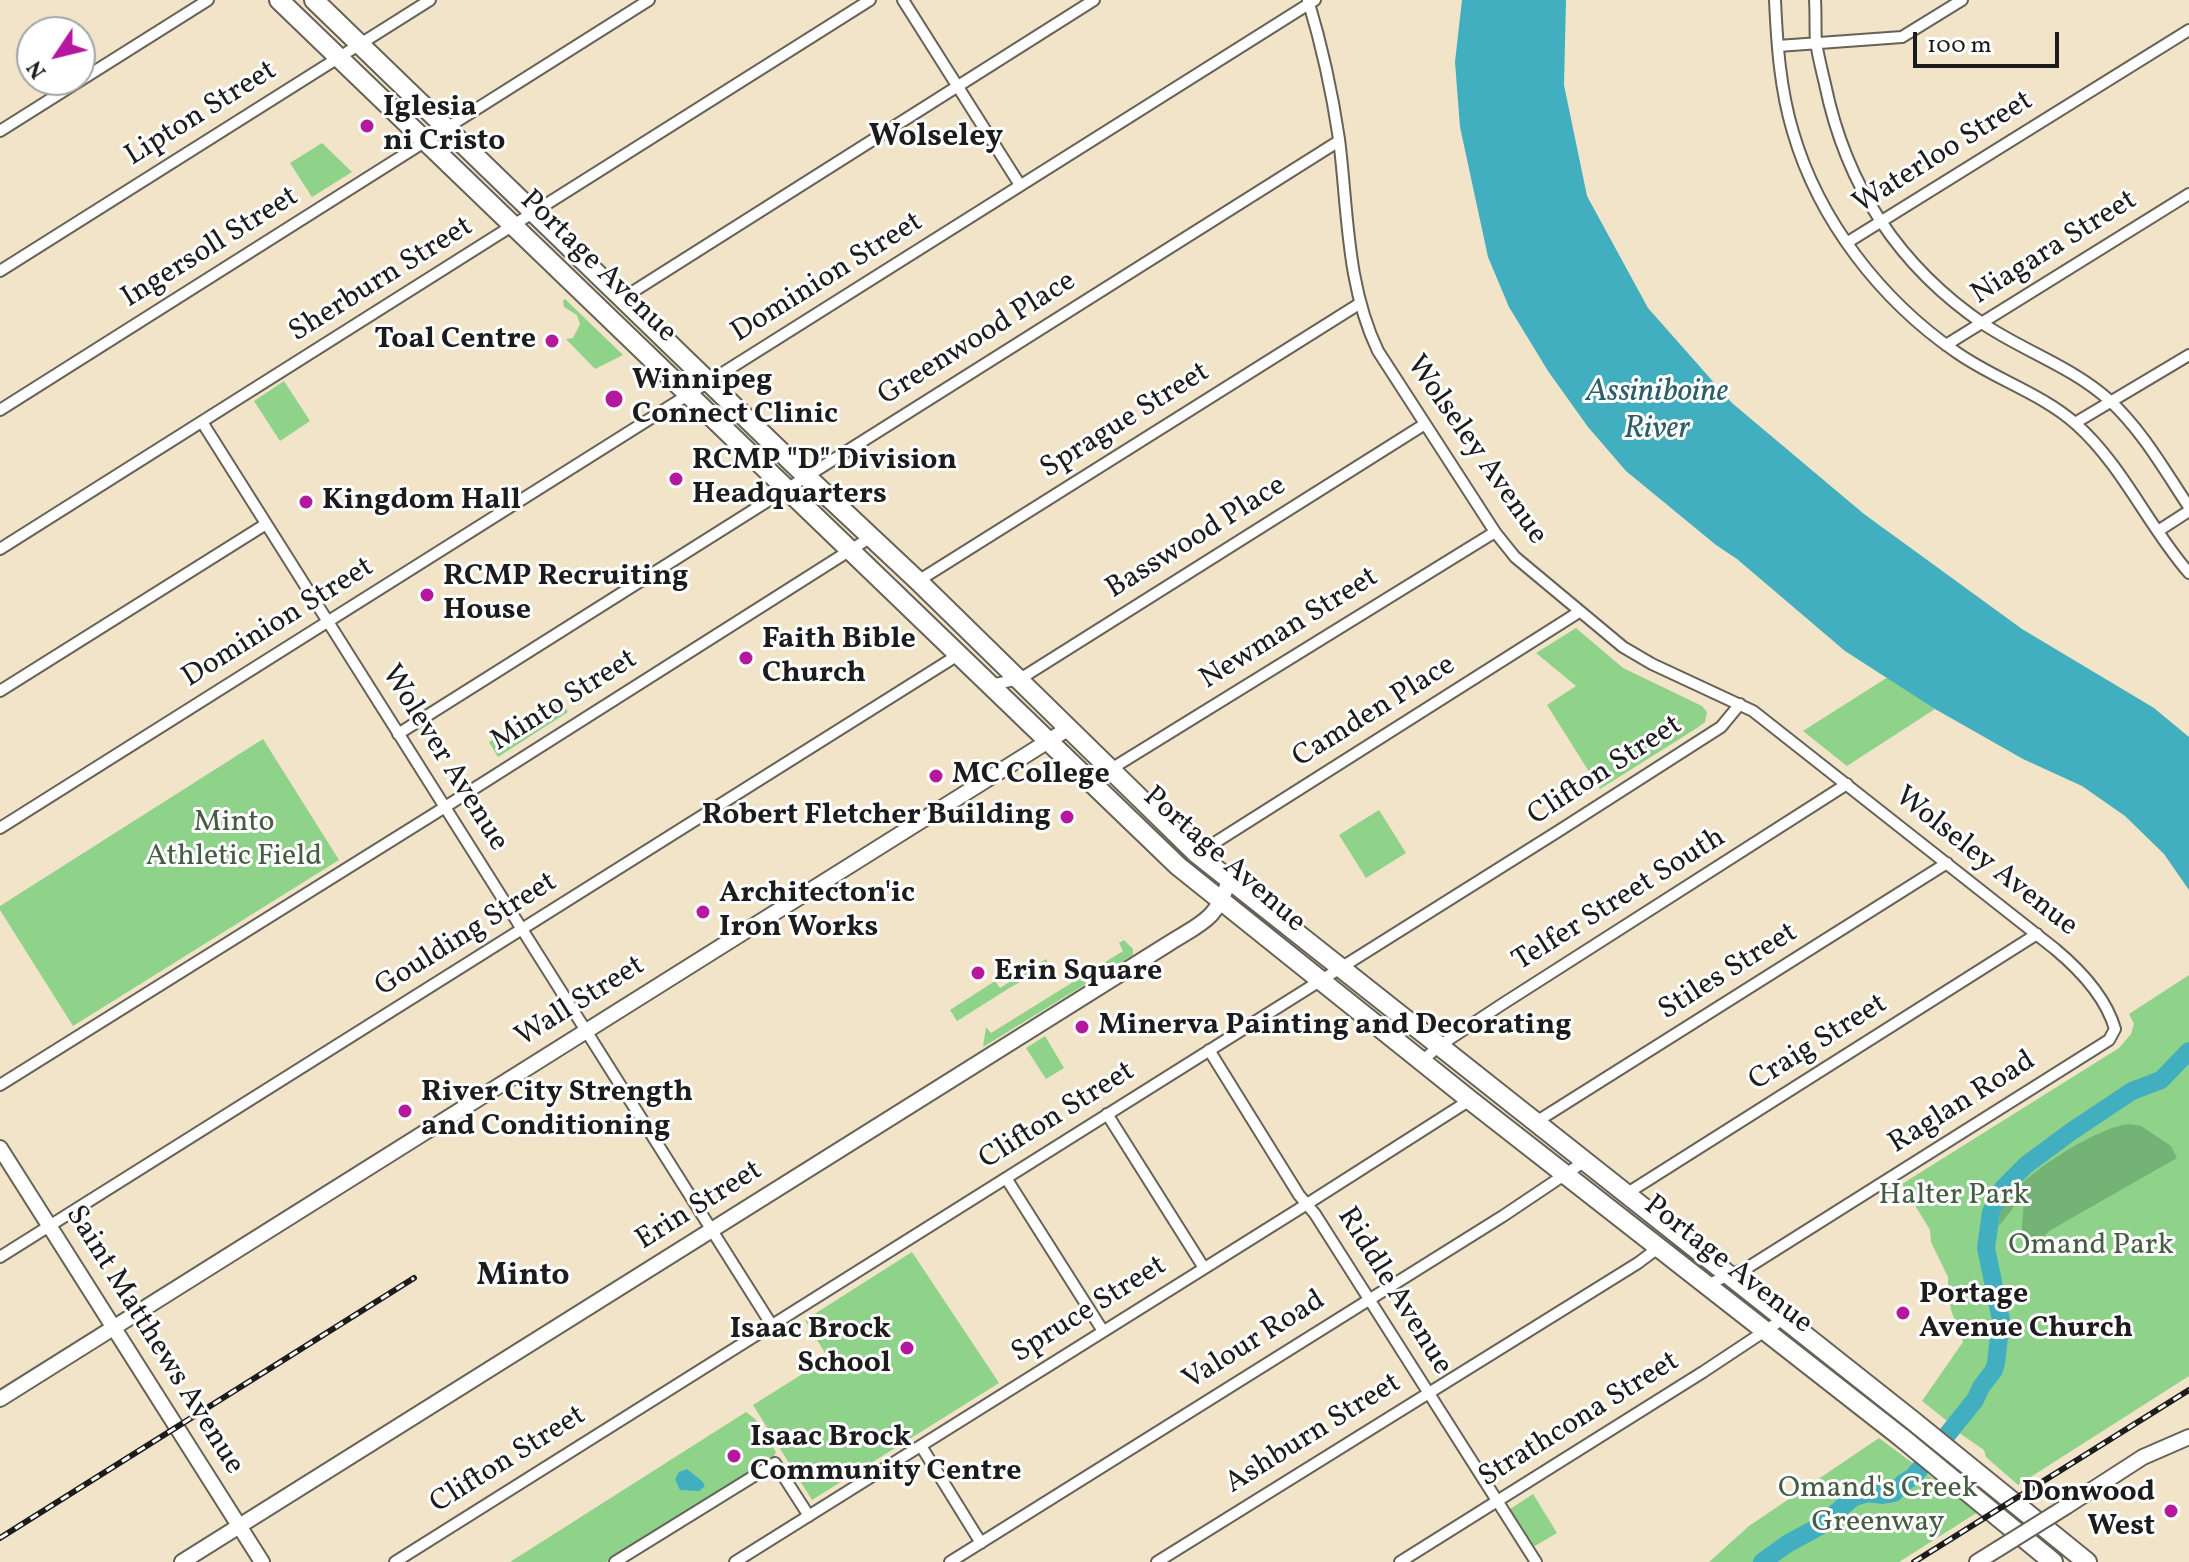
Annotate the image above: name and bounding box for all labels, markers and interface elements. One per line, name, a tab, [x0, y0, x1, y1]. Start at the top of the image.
north arrow	[16, 16, 96, 96]
scale bar	[1917, 16, 2063, 66]
text: 100 m	[1927, 29, 1992, 63]
text: N	[20, 53, 55, 84]
street label: Lipton Street	[120, 54, 284, 176]
street label: Waterloo Street	[1848, 84, 2040, 224]
place label: Iglesia ni Cristo	[383, 91, 505, 162]
marker: Iglesia ni Cristo	[358, 117, 376, 135]
district label: Wolseley	[869, 120, 1003, 158]
street label: Ingersoll Street	[116, 180, 306, 318]
street label: Portage Avenue	[511, 184, 683, 352]
street label: Niagara Street	[1965, 184, 2145, 314]
street label: Dominion Street	[726, 206, 930, 352]
street label: Sherburn Street	[284, 210, 480, 352]
street label: Greenwood Place	[872, 265, 1084, 415]
place label: Toal Centre	[374, 323, 536, 359]
marker: Toal Centre	[543, 332, 561, 350]
street label: Wolseley Avenue	[1396, 349, 1554, 553]
street label: Sprague Street	[1035, 356, 1217, 488]
place label: Winnipeg Connect Clinic	[632, 364, 838, 434]
water label: Assiniboine River	[1586, 375, 1728, 450]
marker: Winnipeg Connect Clinic	[603, 388, 625, 410]
place label: RCMP "D" Division Headquarters	[692, 444, 957, 514]
street label: Basswood Place	[1100, 469, 1294, 609]
marker: RCMP "D" Division Headquarters	[667, 470, 685, 488]
place label: Kingdom Hall	[322, 484, 521, 520]
marker: Kingdom Hall	[297, 493, 315, 511]
street label: Dominion Street	[177, 551, 381, 697]
place label: RCMP Recruiting House	[443, 560, 689, 630]
street label: Newman Street	[1194, 561, 1386, 699]
marker: RCMP Recruiting House	[418, 586, 436, 604]
place label: Faith Bible Church	[762, 623, 916, 694]
street label: Minto Street	[485, 643, 645, 761]
marker: Faith Bible Church	[737, 649, 755, 667]
street label: Camden Place	[1287, 649, 1463, 777]
street label: Wolever Avenue	[371, 659, 515, 859]
street label: Clifton Street	[1522, 709, 1690, 835]
place label: MC College	[952, 758, 1110, 794]
marker: MC College	[927, 767, 945, 785]
street label: Portage Avenue	[1134, 780, 1312, 942]
street label: Wolseley Avenue	[1886, 780, 2084, 946]
place label: Robert Fletcher Building	[702, 799, 1051, 835]
park label: Minto Athletic Field	[146, 806, 322, 876]
marker: Robert Fletcher Building	[1058, 808, 1076, 826]
street label: Telfer Street South	[1507, 821, 1733, 981]
street label: Goulding Street	[369, 866, 565, 1006]
place label: Architecton'ic Iron Works	[719, 877, 915, 948]
marker: Architecton'ic Iron Works	[694, 903, 712, 921]
street label: Stiles Street	[1653, 916, 1805, 1030]
street label: Wall Street	[510, 949, 652, 1057]
place label: Erin Square	[994, 955, 1162, 991]
marker: Erin Square	[969, 964, 987, 982]
street label: Craig Street	[1743, 987, 1895, 1101]
place label: Minerva Painting and Decorating	[1098, 1009, 1572, 1045]
marker: Minerva Painting and Decorating	[1073, 1018, 1091, 1036]
street label: Raglan Road	[1883, 1045, 2043, 1163]
street label: Clifton Street	[974, 1055, 1142, 1179]
place label: River City Strength and Conditioning	[421, 1076, 693, 1146]
marker: River City Strength and Conditioning	[396, 1102, 414, 1120]
street label: Erin Street	[630, 1154, 770, 1260]
park label: Halter Park	[1879, 1179, 2029, 1215]
street label: Portage Avenue	[1635, 1189, 1819, 1343]
street label: Saint Matthews Avenue	[56, 1200, 250, 1482]
street label: Riddle Avenue	[1327, 1202, 1459, 1382]
park label: Omand Park	[2008, 1229, 2174, 1265]
street label: Spruce Street	[1006, 1249, 1174, 1373]
district label: Minto	[476, 1259, 570, 1297]
place label: Portage Avenue Church	[1919, 1278, 2133, 1348]
street label: Valour Road	[1177, 1284, 1333, 1400]
marker: Portage Avenue Church	[1894, 1304, 1912, 1322]
place label: Isaac Brock School	[730, 1313, 891, 1384]
marker: Isaac Brock School	[898, 1339, 916, 1357]
street label: Strathcona Street	[1473, 1345, 1687, 1497]
street label: Ashburn Street	[1220, 1367, 1408, 1503]
street label: Clifton Street	[425, 1399, 593, 1523]
place label: Isaac Brock Community Centre	[750, 1421, 1022, 1492]
marker: Isaac Brock Community Centre	[725, 1447, 743, 1465]
park label: Omand's Creek Greenway	[1778, 1472, 1978, 1542]
place label: Donwood West	[2022, 1476, 2155, 1546]
marker: Donwood West	[2162, 1502, 2180, 1520]

